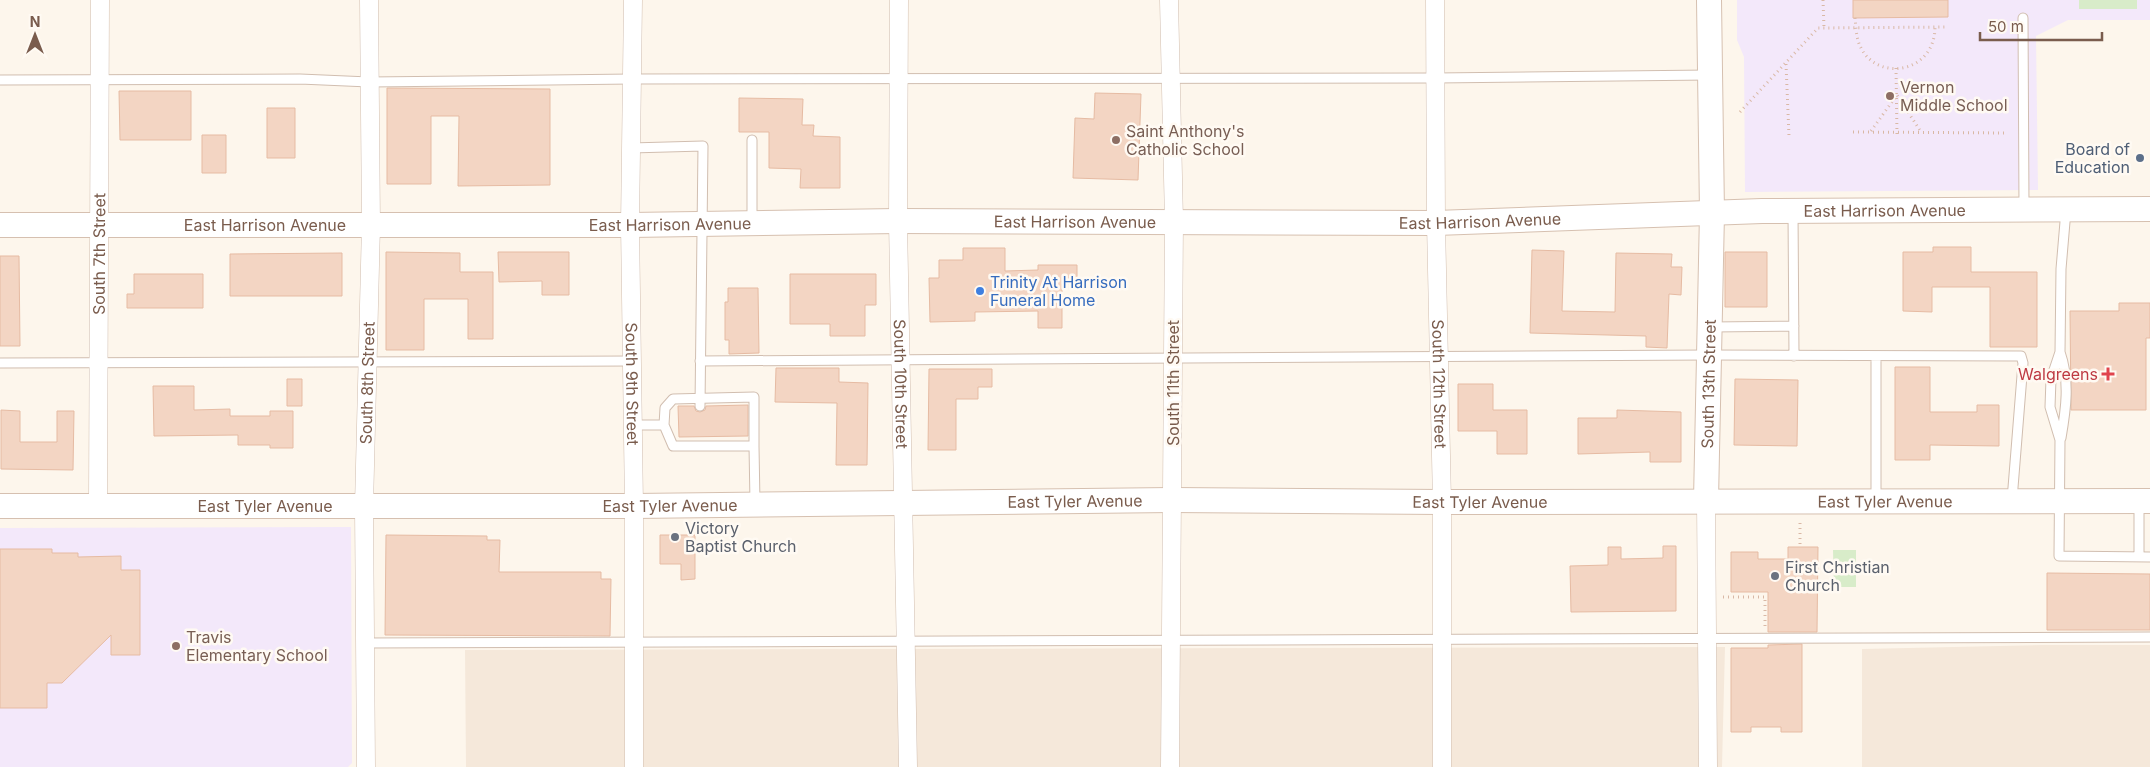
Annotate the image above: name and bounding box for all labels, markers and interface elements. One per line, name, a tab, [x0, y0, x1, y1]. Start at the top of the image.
north arrow	[10, 10, 60, 60]
scale bar	[1980, 10, 2102, 42]
text: N	[30, 13, 40, 30]
text: 50 m	[1988, 17, 2024, 36]
place label: Vernon Middle School	[1900, 77, 2008, 115]
marker: Vernon Middle School	[1884, 90, 1896, 102]
place label: Saint Anthony's Catholic School	[1126, 121, 1245, 159]
marker: Saint Anthony's Catholic School	[1110, 134, 1122, 146]
place label: Board of Education	[2055, 139, 2130, 177]
marker: Board of Education	[2134, 152, 2146, 164]
street label: South 7th Street	[89, 193, 109, 315]
street label: East Harrison Avenue	[1804, 200, 1966, 221]
street label: East Harrison Avenue	[1399, 208, 1561, 233]
street label: East Harrison Avenue	[994, 211, 1156, 232]
street label: East Harrison Avenue	[589, 213, 751, 235]
street label: East Harrison Avenue	[184, 215, 346, 235]
place label: Trinity At Harrison Funeral Home	[990, 272, 1127, 310]
marker: Trinity At Harrison Funeral Home	[974, 285, 986, 297]
street label: South 10th Street	[890, 319, 912, 449]
street label: South 12th Street	[1428, 319, 1451, 449]
street label: South 13th Street	[1697, 319, 1720, 449]
street label: South 11th Street	[1163, 320, 1183, 446]
street label: South 8th Street	[356, 321, 379, 445]
street label: South 9th Street	[621, 322, 643, 446]
place label: Walgreens	[2018, 364, 2098, 384]
marker: Walgreens	[2102, 368, 2114, 380]
street label: East Tyler Avenue	[1007, 490, 1143, 512]
street label: East Tyler Avenue	[1817, 491, 1953, 511]
street label: East Tyler Avenue	[1412, 492, 1548, 512]
street label: East Tyler Avenue	[602, 495, 738, 516]
street label: East Tyler Avenue	[197, 496, 333, 516]
place label: Victory Baptist Church	[685, 518, 797, 556]
marker: Victory Baptist Church	[669, 531, 681, 543]
place label: First Christian Church	[1785, 557, 1890, 595]
marker: First Christian Church	[1769, 570, 1781, 582]
place label: Travis Elementary School	[186, 627, 328, 665]
marker: Travis Elementary School	[170, 640, 182, 652]

